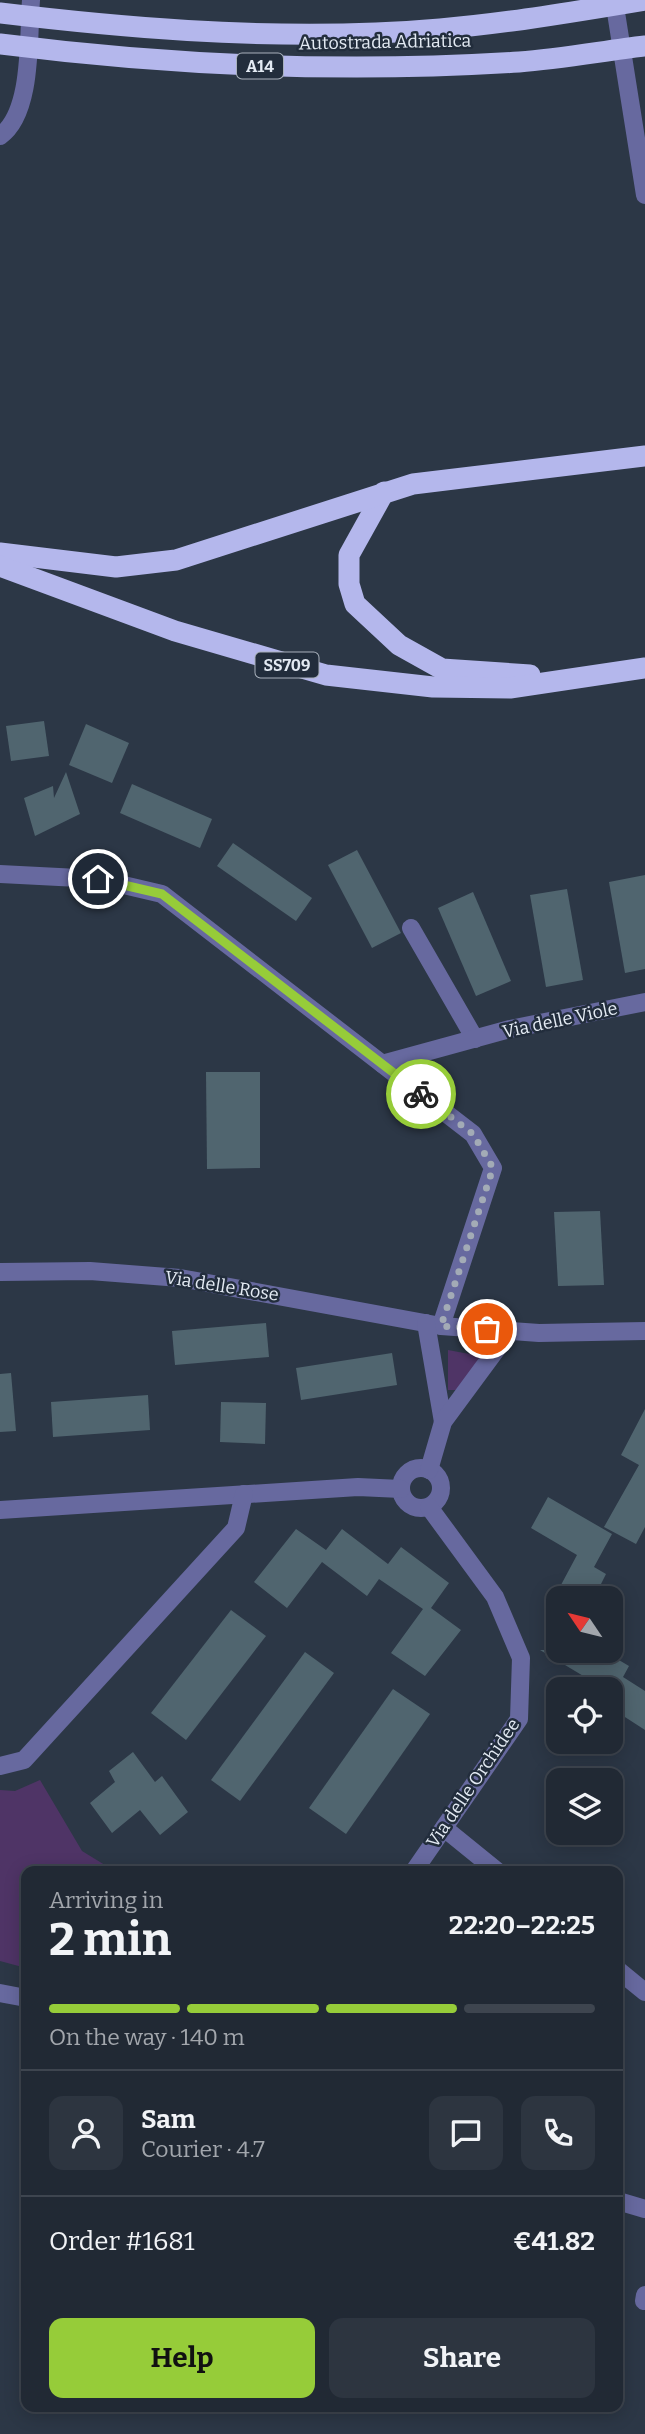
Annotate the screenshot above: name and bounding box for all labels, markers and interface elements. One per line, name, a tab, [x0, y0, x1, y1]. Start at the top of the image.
street label: Autostrada Adriatica	[299, 29, 472, 55]
road number: A14	[237, 54, 283, 78]
road number: SS709	[256, 652, 318, 678]
pin	[68, 849, 128, 909]
icon: home	[79, 860, 117, 898]
street label: Via delle Viole	[500, 997, 620, 1043]
courier	[386, 1059, 456, 1129]
icon: bike	[402, 1075, 440, 1113]
street label: Via delle Rose	[164, 1266, 280, 1306]
pin	[457, 1299, 517, 1359]
icon: bag	[468, 1310, 506, 1348]
north arrow	[546, 1586, 623, 1662]
map controls	[546, 1586, 623, 1845]
button: locate	[546, 1677, 623, 1754]
street label: Via delle Orchidee	[422, 1714, 524, 1852]
button: layers	[546, 1768, 623, 1845]
text: Arriving in	[49, 1886, 163, 1914]
text: 22:20–22:25	[449, 1910, 595, 1941]
text: 2 min	[49, 1912, 171, 1967]
text: On the way · 140 m	[49, 2023, 245, 2051]
button: person	[49, 2096, 123, 2170]
button: chat	[429, 2096, 503, 2170]
button: phone	[521, 2096, 595, 2170]
text: Sam	[141, 2104, 196, 2135]
text: Courier · 4.7	[141, 2135, 265, 2163]
text: Order #1681	[49, 2226, 195, 2257]
text: €41.82	[513, 2226, 595, 2257]
button: Help	[49, 2318, 315, 2398]
button: Share	[329, 2318, 595, 2398]

